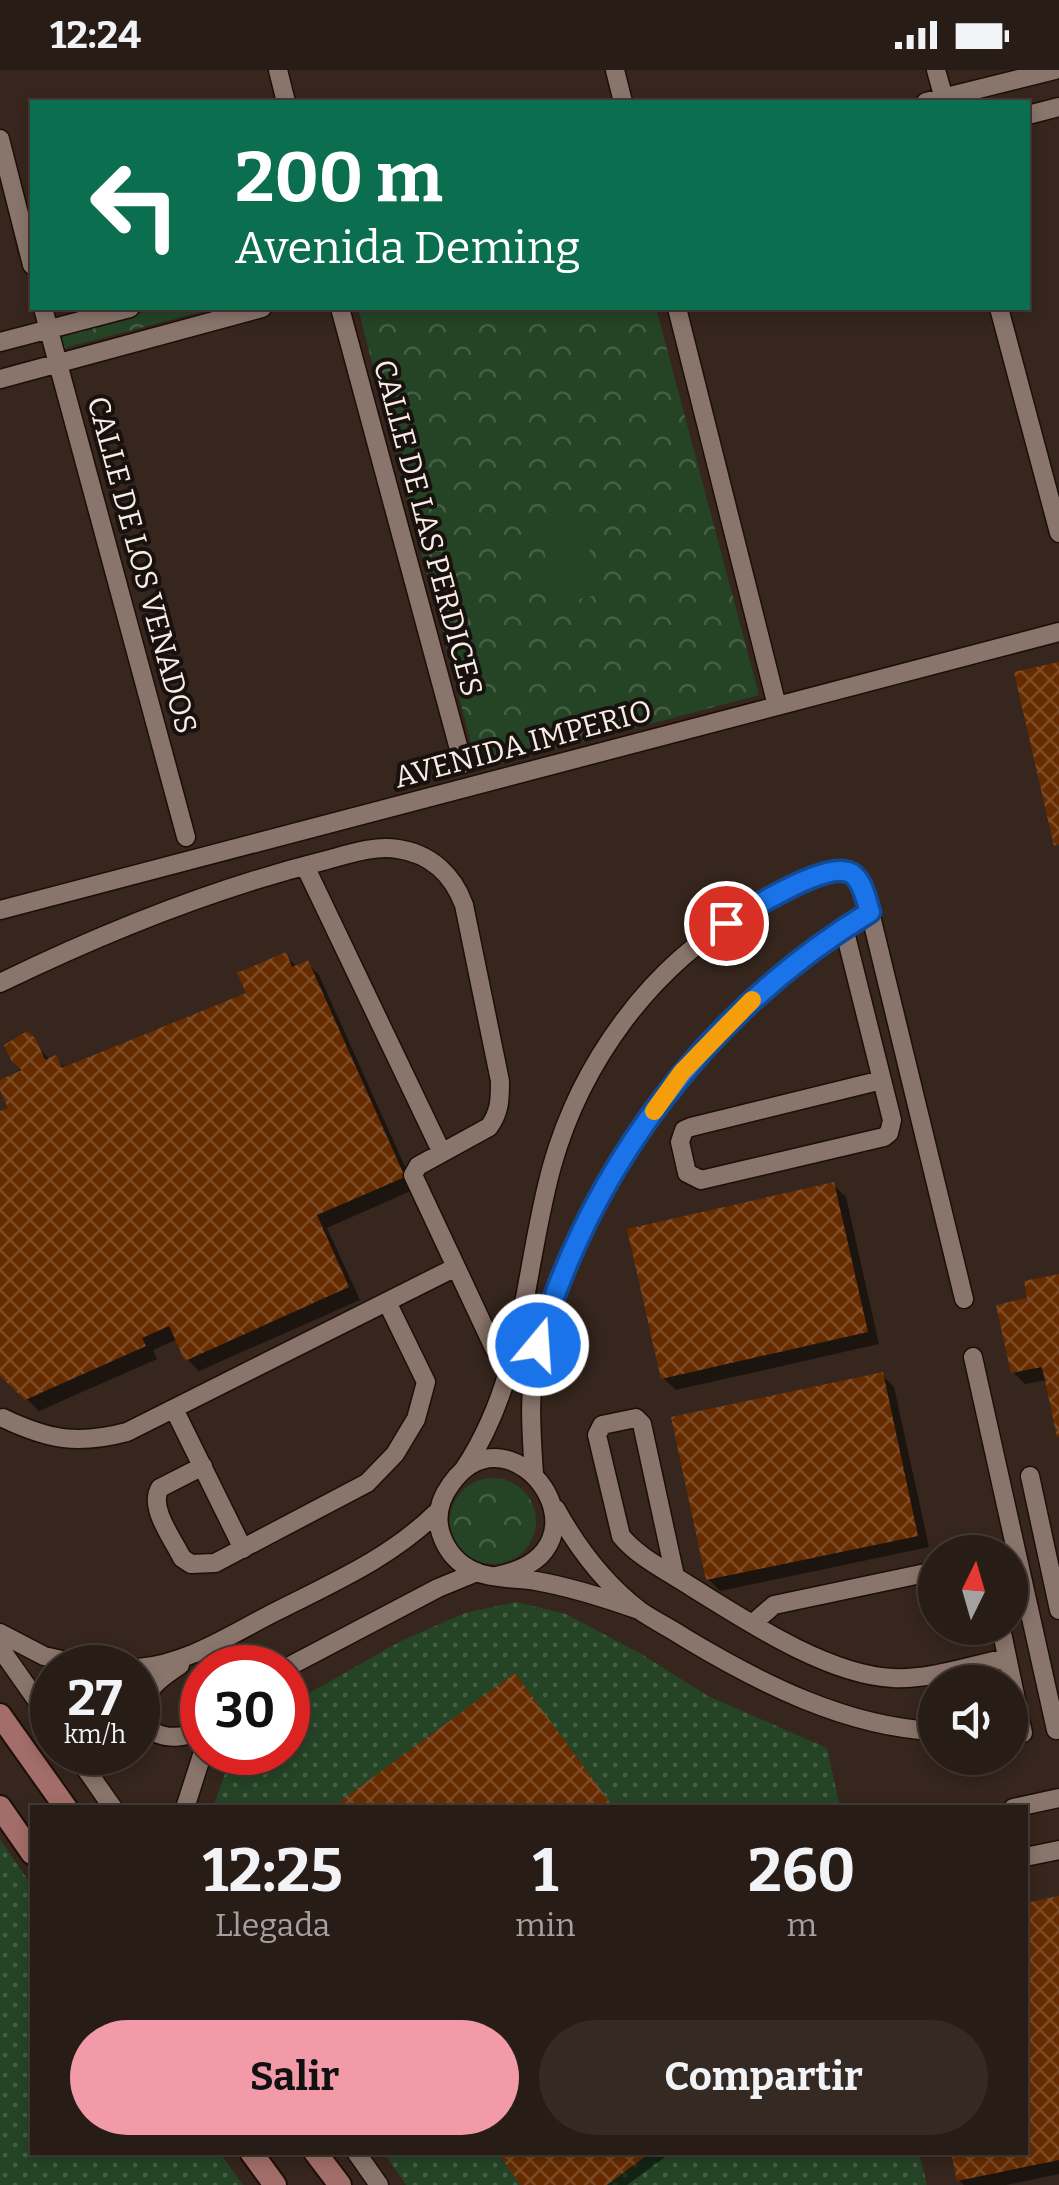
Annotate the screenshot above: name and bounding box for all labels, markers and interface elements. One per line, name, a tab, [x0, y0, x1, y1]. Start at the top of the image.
text: 12:24	[50, 12, 141, 58]
text: 200 m	[235, 136, 443, 220]
icon: left	[70, 140, 200, 270]
text: Avenida Deming	[235, 221, 580, 275]
street label: CALLE DE LAS PERDICES	[366, 356, 490, 700]
street label: CALLE DE LOS VENADOS	[80, 392, 204, 738]
street label: AVENIDA IMPERIO	[390, 692, 656, 796]
pin	[684, 881, 769, 966]
icon: arrive	[699, 896, 754, 951]
position arrow	[486, 1293, 590, 1397]
north arrow	[918, 1535, 1028, 1645]
map controls	[918, 1535, 1028, 1775]
speed limit sign: 30	[180, 1645, 310, 1775]
button: sound	[918, 1665, 1028, 1775]
text: 27	[68, 1668, 122, 1728]
text: km/h	[64, 1720, 126, 1750]
text: 12:25	[203, 1835, 343, 1907]
text: 1	[532, 1835, 558, 1907]
text: 260	[748, 1835, 855, 1907]
text: Llegada	[215, 1906, 330, 1944]
text: min	[515, 1906, 576, 1944]
text: m	[787, 1906, 817, 1944]
button: Salir	[70, 2020, 519, 2135]
button: Compartir	[539, 2020, 988, 2135]

